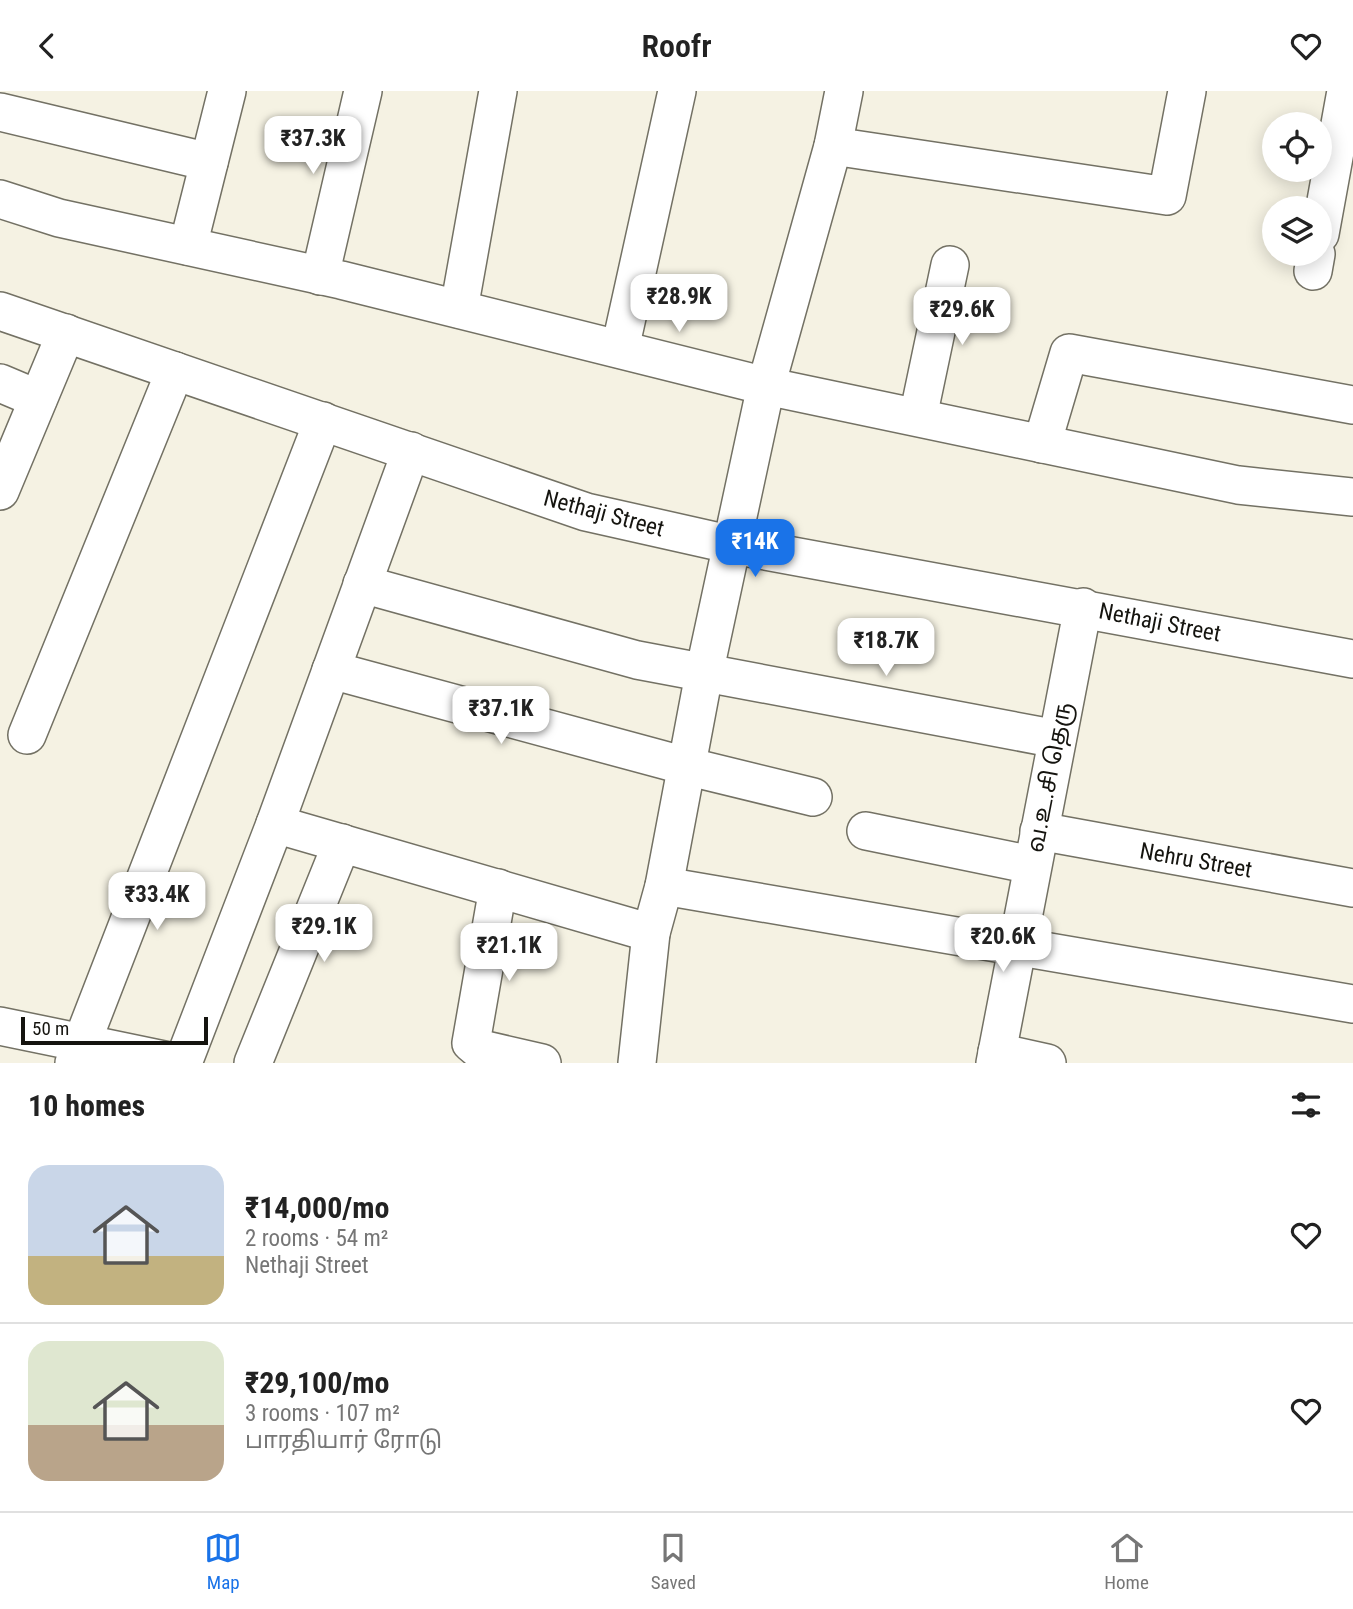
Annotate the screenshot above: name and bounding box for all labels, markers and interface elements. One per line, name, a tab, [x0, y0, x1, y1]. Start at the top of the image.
icon: back	[28, 27, 66, 65]
text: Roofr	[641, 27, 712, 65]
icon: heart	[1287, 27, 1325, 65]
map controls	[1262, 112, 1332, 266]
button: locate	[1262, 112, 1332, 182]
pin: ₹37.3K	[256, 116, 370, 176]
text: ₹37.3K	[280, 125, 346, 152]
button: layers	[1262, 196, 1332, 266]
pin: ₹28.9K	[622, 275, 736, 334]
text: ₹28.9K	[646, 283, 712, 310]
pin: ₹29.6K	[905, 287, 1019, 347]
text: ₹29.6K	[929, 296, 995, 323]
street label: Nethaji Street	[541, 484, 667, 543]
pin: ₹14K	[714, 519, 796, 579]
text: ₹14K	[732, 528, 778, 555]
street label: Nethaji Street	[1097, 597, 1223, 648]
pin: ₹18.7K	[829, 619, 943, 678]
text: ₹18.7K	[853, 627, 919, 654]
pin: ₹37.1K	[444, 687, 558, 746]
text: ₹37.1K	[468, 695, 534, 722]
street label: வ.உ.சி தெரு	[1022, 700, 1079, 855]
street label: Nehru Street	[1138, 837, 1254, 884]
pin: ₹33.4K	[100, 873, 214, 932]
text: ₹33.4K	[124, 881, 190, 908]
pin: ₹29.1K	[267, 905, 381, 964]
text: ₹29.1K	[291, 913, 357, 940]
pin: ₹20.6K	[946, 915, 1060, 974]
pin: ₹21.1K	[452, 923, 566, 983]
text: ₹20.6K	[970, 923, 1036, 950]
text: ₹21.1K	[476, 932, 542, 959]
scale bar	[21, 1014, 208, 1046]
text: 50 m	[32, 1017, 69, 1040]
icon: filters	[1287, 1086, 1325, 1124]
text: 10 homes	[28, 1088, 145, 1123]
text: ₹14,000/mo	[245, 1190, 389, 1225]
icon: home	[84, 1193, 168, 1277]
icon: heart	[1287, 1216, 1325, 1254]
text: 2 rooms · 54 m²	[245, 1225, 388, 1252]
text: Nethaji Street	[245, 1252, 369, 1279]
text: ₹29,100/mo	[245, 1365, 389, 1400]
icon: home	[84, 1369, 168, 1453]
icon: heart	[1287, 1392, 1325, 1430]
text: 3 rooms · 107 m²	[245, 1400, 400, 1427]
text: பாரதியார் ரோடு	[245, 1427, 442, 1454]
tab: Map	[204, 1529, 242, 1594]
tab: Saved	[651, 1529, 696, 1594]
tab: Home	[1104, 1529, 1149, 1594]

